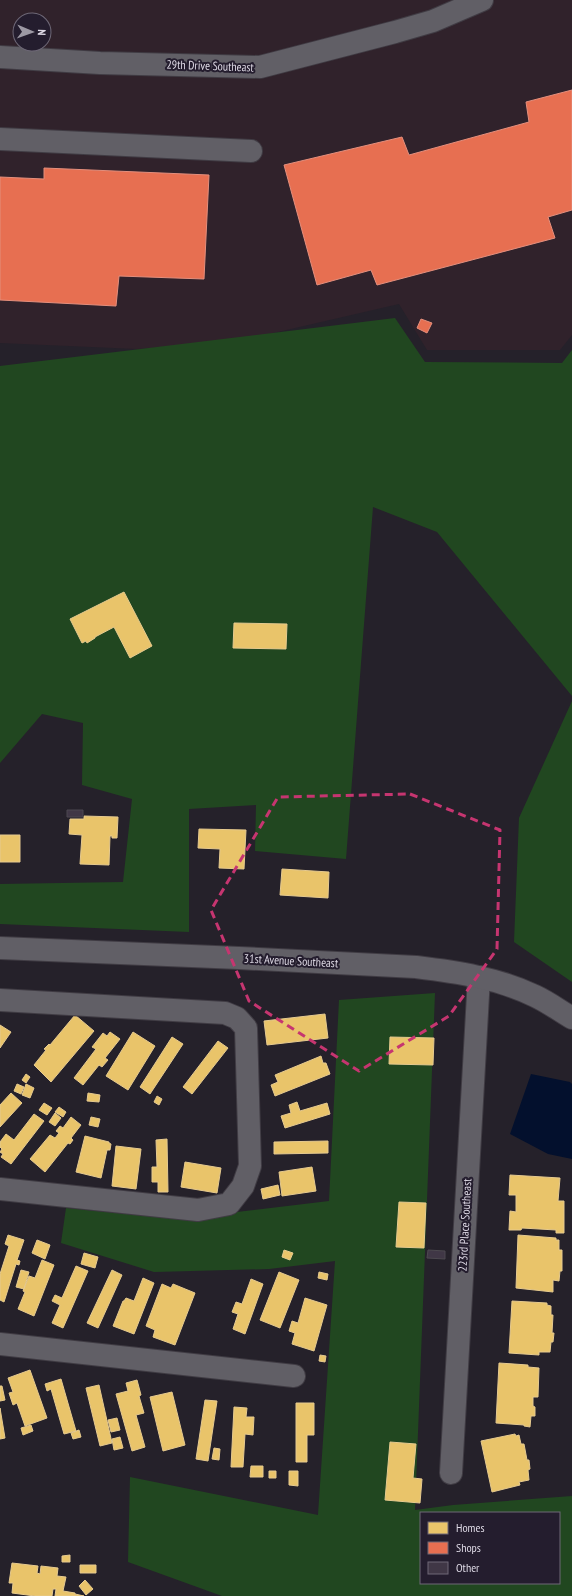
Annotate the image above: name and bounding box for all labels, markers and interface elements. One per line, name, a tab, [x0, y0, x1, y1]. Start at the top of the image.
north arrow	[12, 12, 52, 52]
text: N	[35, 29, 49, 36]
street label: 29th Drive Southeast	[166, 56, 255, 75]
street label: 31st Avenue Southeast	[243, 951, 339, 970]
street label: 223rd Place Southeast	[455, 1177, 474, 1272]
legend	[420, 1512, 560, 1584]
text: Homes	[456, 1520, 484, 1535]
text: Shops	[456, 1540, 481, 1555]
text: Other	[456, 1560, 480, 1575]

